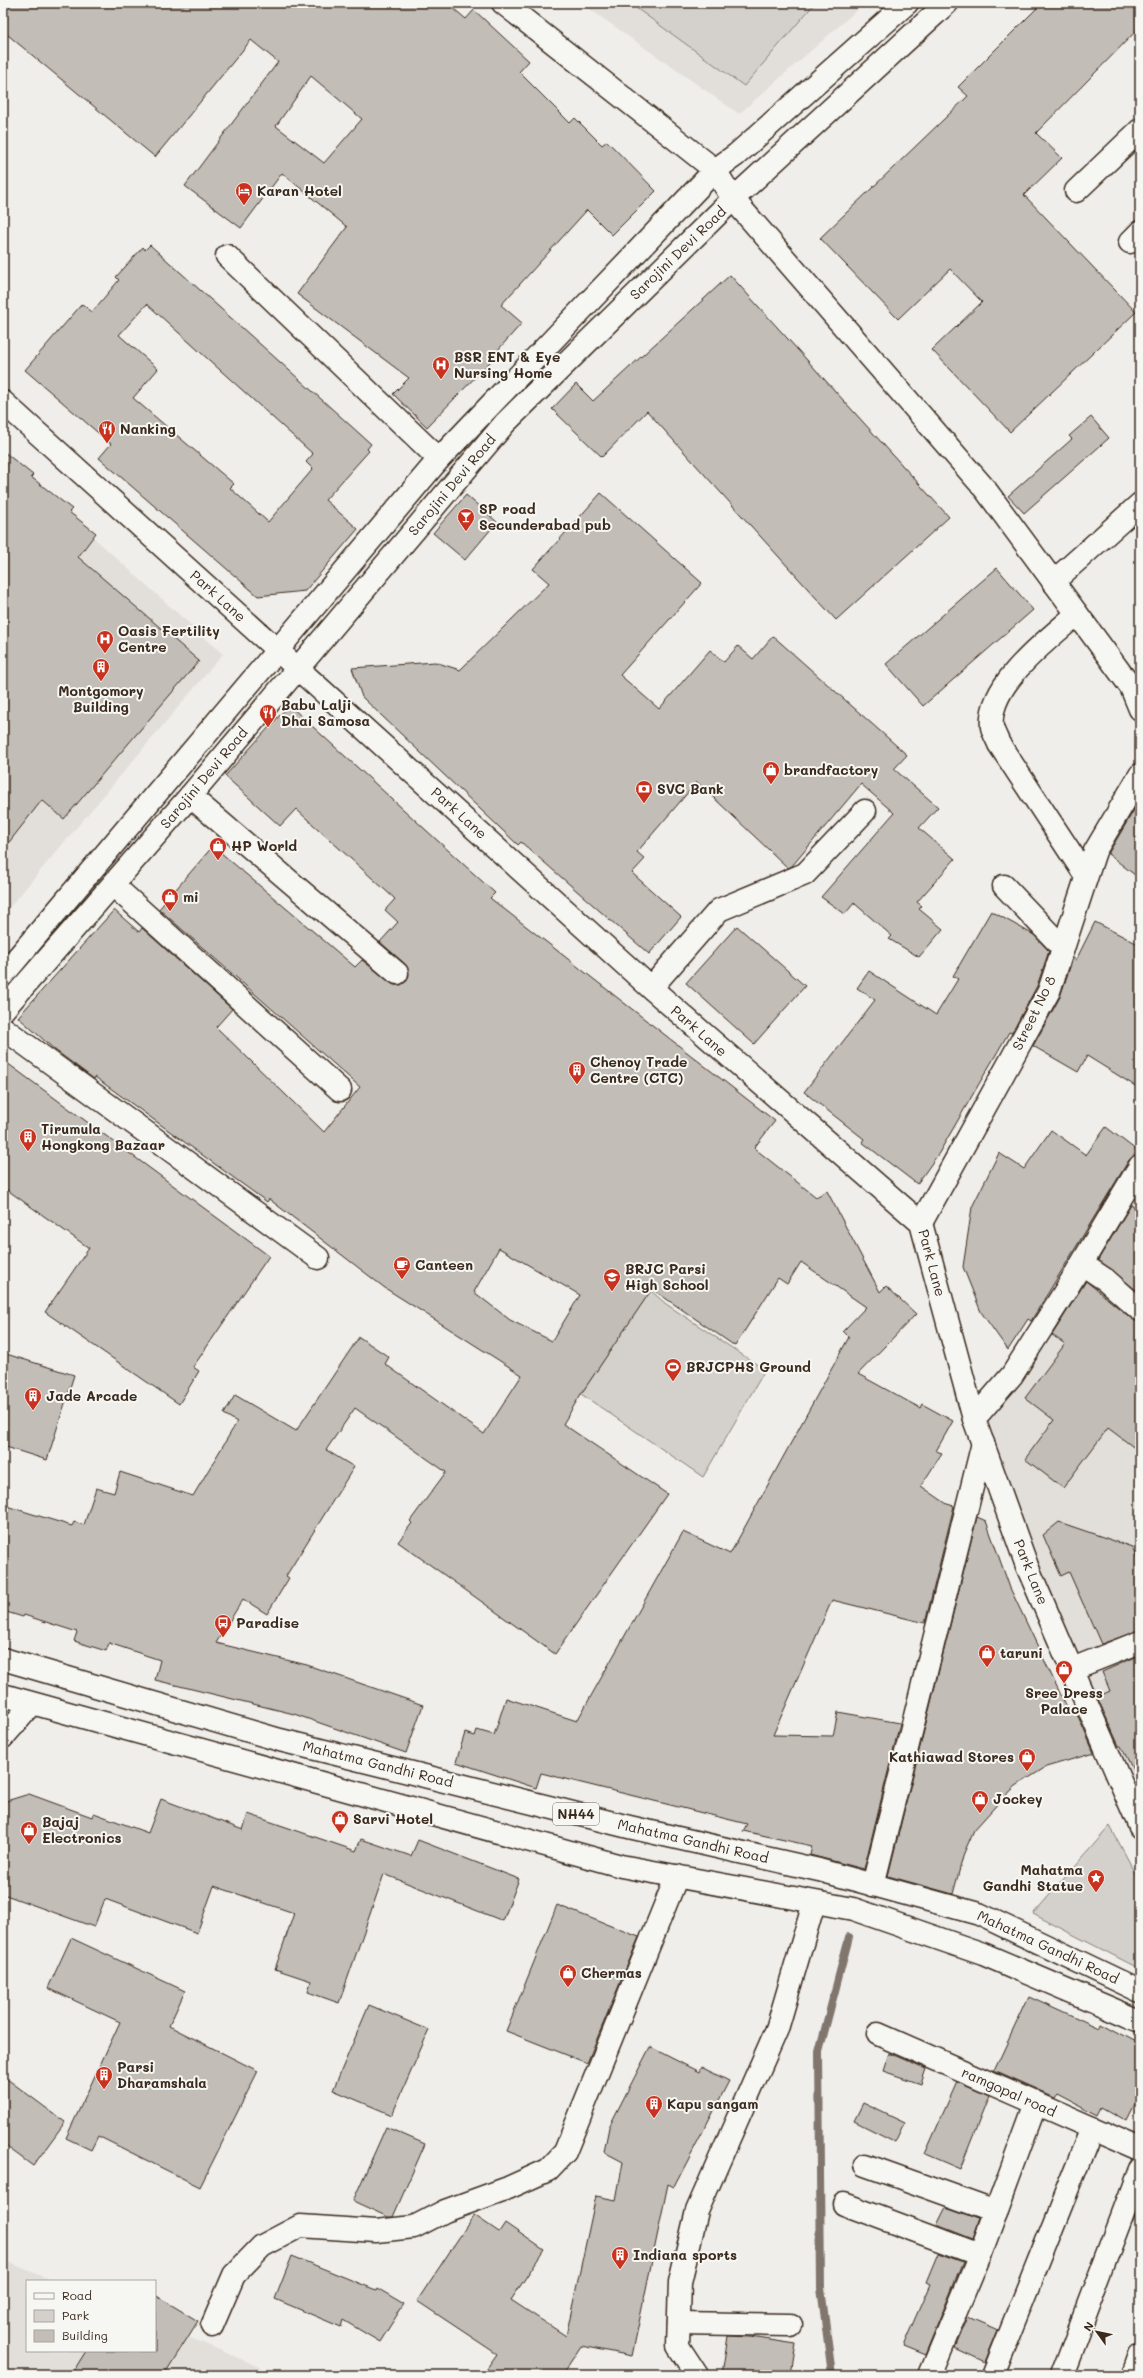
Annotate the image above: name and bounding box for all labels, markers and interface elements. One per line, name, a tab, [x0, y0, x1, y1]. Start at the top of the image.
hotel icon: Karan Hotel	[234, 181, 254, 206]
place label: Karan Hotel	[257, 181, 342, 200]
street label: Sarojini Devi Road	[625, 202, 730, 304]
place label: BSR ENT & Eye Nursing Home	[454, 347, 560, 382]
hospital icon: BSR ENT & Eye Nursing Home	[431, 355, 451, 380]
restaurant icon: Nanking	[97, 419, 117, 444]
place label: Nanking	[120, 419, 176, 438]
street label: Sarojini Devi Road	[404, 430, 500, 539]
place label: SP road Secunderabad pub	[479, 499, 611, 534]
bar icon: SP road Secunderabad pub	[456, 507, 476, 532]
street label: Park Lane	[186, 566, 250, 626]
place label: Oasis Fertility Centre	[118, 621, 220, 656]
hospital icon: Oasis Fertility Centre	[95, 629, 115, 654]
building icon: Montgomory Building	[91, 657, 111, 682]
place label: Montgomory Building	[58, 681, 144, 716]
place label: Babu Lalji Dhai Samosa	[281, 695, 371, 730]
restaurant icon: Babu Lalji Dhai Samosa	[258, 703, 278, 728]
street label: Sarojini Devi Road	[156, 723, 252, 832]
shop icon: brandfactory	[761, 760, 781, 785]
place label: brandfactory	[784, 760, 879, 779]
bank icon: SVC Bank	[634, 779, 654, 804]
place label: SVC Bank	[657, 779, 724, 798]
street label: Park Lane	[427, 783, 491, 843]
shop icon: HP World	[208, 836, 228, 861]
place label: HP World	[231, 836, 297, 855]
shop icon: mi	[160, 887, 180, 912]
place label: mi	[183, 887, 199, 906]
street label: Street No 8	[1007, 972, 1060, 1053]
street label: Park Lane	[667, 1001, 731, 1060]
place label: Chenoy Trade Centre (CTC)	[590, 1052, 687, 1087]
building icon: Chenoy Trade Centre (CTC)	[567, 1060, 587, 1085]
place label: Tirumula Hongkong Bazaar	[41, 1119, 165, 1154]
building icon: Tirumula Hongkong Bazaar	[18, 1127, 38, 1152]
street label: Park Lane	[914, 1227, 951, 1299]
cafe icon: Canteen	[392, 1255, 412, 1280]
place label: Canteen	[415, 1255, 473, 1274]
place label: BRJC Parsi High School	[625, 1259, 709, 1294]
school or university icon: BRJC Parsi High School	[602, 1267, 622, 1292]
sports icon: BRJCPHS Ground	[663, 1357, 683, 1382]
place label: BRJCPHS Ground	[686, 1357, 811, 1376]
building icon: Jade Arcade	[23, 1386, 43, 1411]
place label: Jade Arcade	[46, 1386, 137, 1405]
street label: Park Lane	[1010, 1536, 1053, 1607]
bus stop icon: Paradise	[213, 1613, 233, 1638]
place label: Paradise	[236, 1613, 299, 1632]
shop icon: taruni	[977, 1643, 997, 1668]
place label: taruni	[1000, 1643, 1043, 1662]
shop icon: Sree Dress Palace	[1054, 1659, 1074, 1684]
place label: Sree Dress Palace	[1025, 1683, 1103, 1718]
street label: Mahatma Gandhi Road	[301, 1736, 455, 1791]
place label: Kathiawad Stores	[889, 1747, 1014, 1766]
shop icon: Kathiawad Stores	[1017, 1747, 1037, 1772]
shop icon: Jockey	[970, 1789, 990, 1814]
place label: Jockey	[993, 1789, 1043, 1808]
road number: NH44	[553, 1803, 599, 1825]
shop icon: Sarvi Hotel	[330, 1809, 350, 1834]
place label: Sarvi Hotel	[353, 1809, 433, 1828]
place label: Bajaj Electronics	[42, 1812, 122, 1847]
street label: Mahatma Gandhi Road	[616, 1814, 771, 1867]
shop icon: Bajaj Electronics	[19, 1820, 39, 1845]
place label: Mahatma Gandhi Statue	[983, 1860, 1083, 1895]
place icon: Mahatma Gandhi Statue	[1086, 1868, 1106, 1893]
street label: Mahatma Gandhi Road	[974, 1905, 1122, 1988]
shop icon: Chermas	[558, 1963, 578, 1988]
place label: Chermas	[581, 1963, 642, 1982]
place label: Parsi Dharamshala	[117, 2057, 207, 2092]
street label: ramgopal road	[959, 2062, 1060, 2121]
building icon: Parsi Dharamshala	[94, 2065, 114, 2090]
building icon: Kapu sangam	[644, 2094, 664, 2119]
place label: Kapu sangam	[667, 2094, 758, 2113]
building icon: Indiana sports	[610, 2245, 630, 2270]
place label: Indiana sports	[633, 2245, 737, 2264]
legend	[26, 2280, 156, 2352]
text: Road	[62, 2287, 92, 2303]
text: Park	[62, 2307, 89, 2323]
north arrow	[1077, 2312, 1117, 2352]
text: N	[1080, 2319, 1097, 2334]
text: Building	[62, 2327, 108, 2343]

